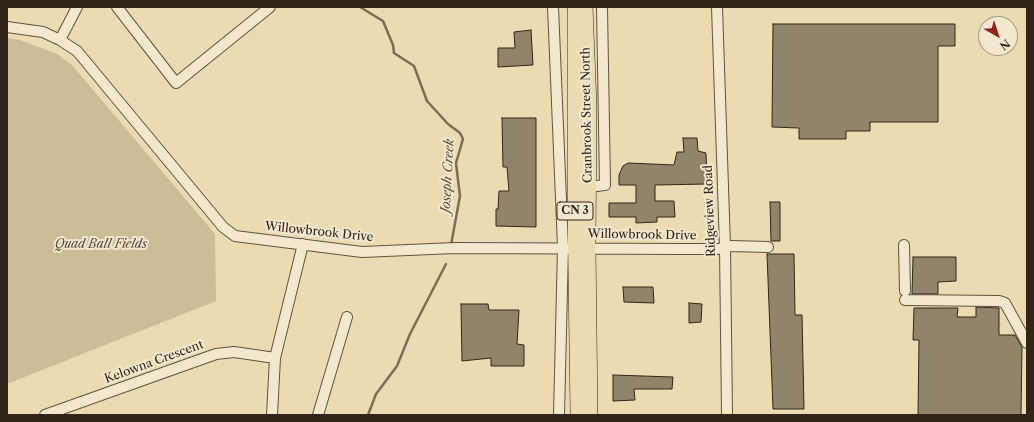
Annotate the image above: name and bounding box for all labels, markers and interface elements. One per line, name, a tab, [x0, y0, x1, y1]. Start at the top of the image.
north arrow	[978, 16, 1018, 56]
text: N	[997, 36, 1013, 53]
street label: Cranbrook Street North	[579, 47, 595, 183]
water label: Joseph Creek	[438, 139, 458, 213]
street label: Ridgeview Road	[701, 165, 719, 257]
road number: CN 3	[557, 202, 593, 220]
street label: Willowbrook Drive	[264, 219, 374, 245]
street label: Willowbrook Drive	[587, 227, 697, 243]
park label: Quad Ball Fields	[55, 238, 147, 252]
street label: Kelowna Crescent	[103, 337, 205, 387]

